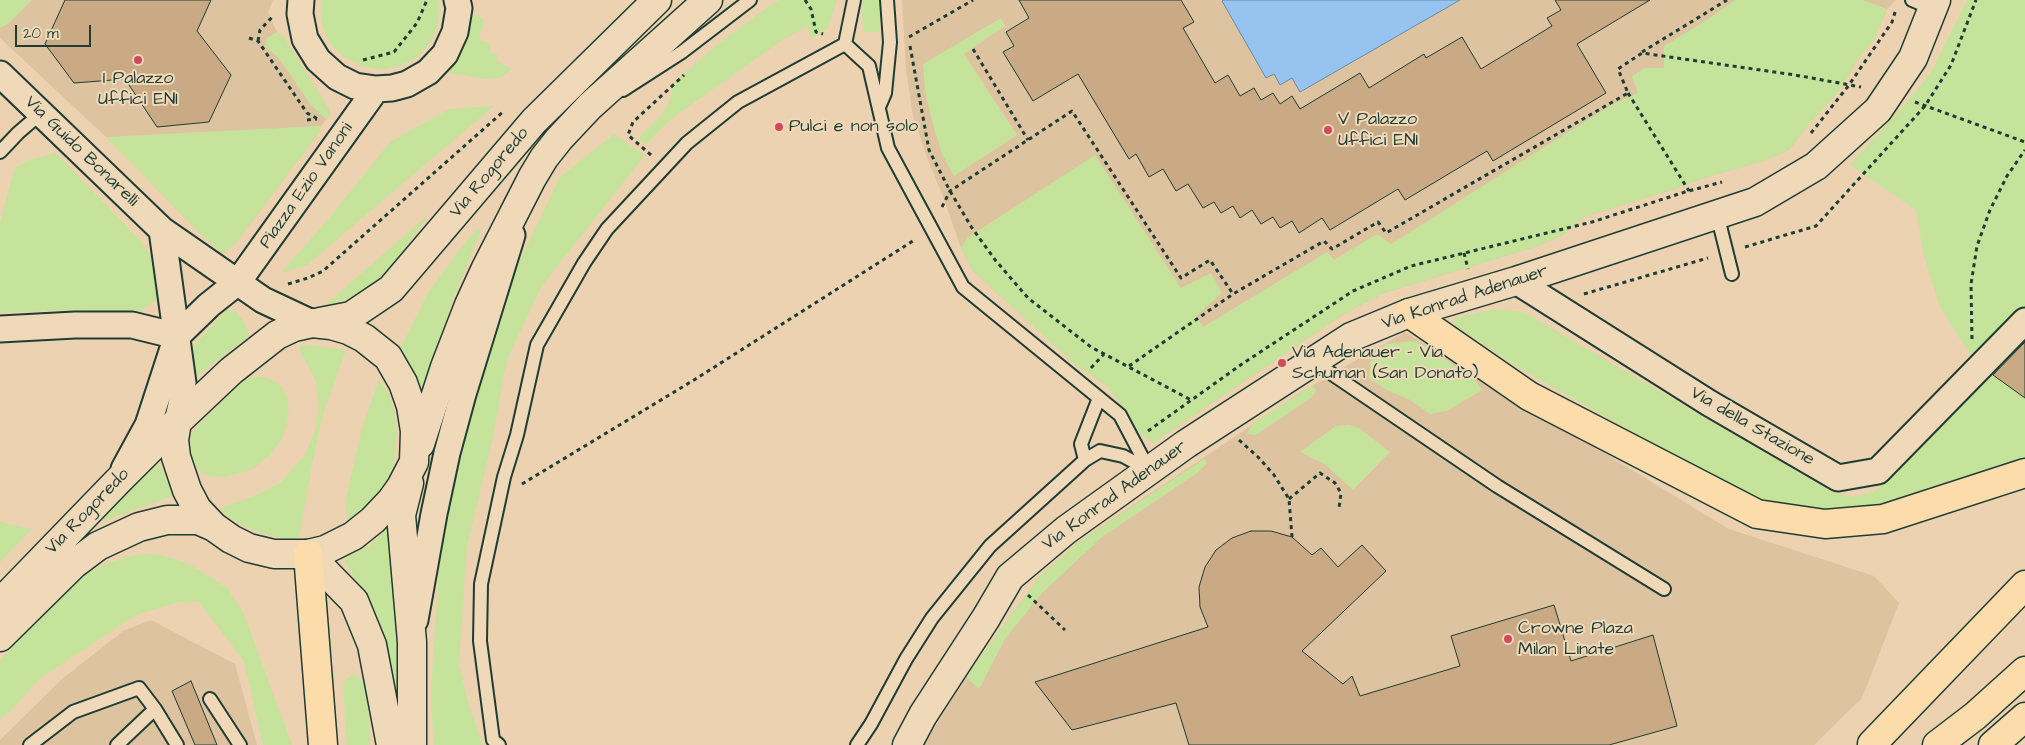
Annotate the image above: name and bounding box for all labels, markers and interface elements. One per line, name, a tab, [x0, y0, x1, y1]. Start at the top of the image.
scale bar	[18, 15, 94, 47]
text: 20 m	[23, 23, 59, 44]
marker: I Palazzo Uffici ENI	[132, 54, 144, 66]
place label: I Palazzo Uffici ENI	[98, 68, 178, 110]
street label: Via Guido Bonarelli	[19, 92, 143, 212]
place label: V Palazzo Uffici ENI	[1338, 109, 1418, 152]
place label: Pulci e non solo	[789, 116, 918, 138]
street label: Piazza Ezio Vanoni	[256, 119, 358, 253]
marker: Pulci e non solo	[773, 121, 785, 133]
street label: Via Rogoredo	[446, 123, 534, 223]
marker: V Palazzo Uffici ENI	[1322, 124, 1334, 136]
street label: Via Konrad Adenauer	[1379, 261, 1551, 335]
place label: Via Adenauer - Via Schuman (San Donato)	[1292, 342, 1478, 384]
marker: Via Adenauer - Via Schuman (San Donato)	[1276, 357, 1288, 369]
street label: Via della Stazione	[1686, 383, 1818, 471]
street label: Via Konrad Adenauer	[1039, 436, 1191, 556]
street label: Via Rogoredo	[41, 464, 135, 560]
place label: Crowne Plaza Milan Linate	[1518, 618, 1633, 660]
marker: Crowne Plaza Milan Linate	[1502, 633, 1514, 645]

